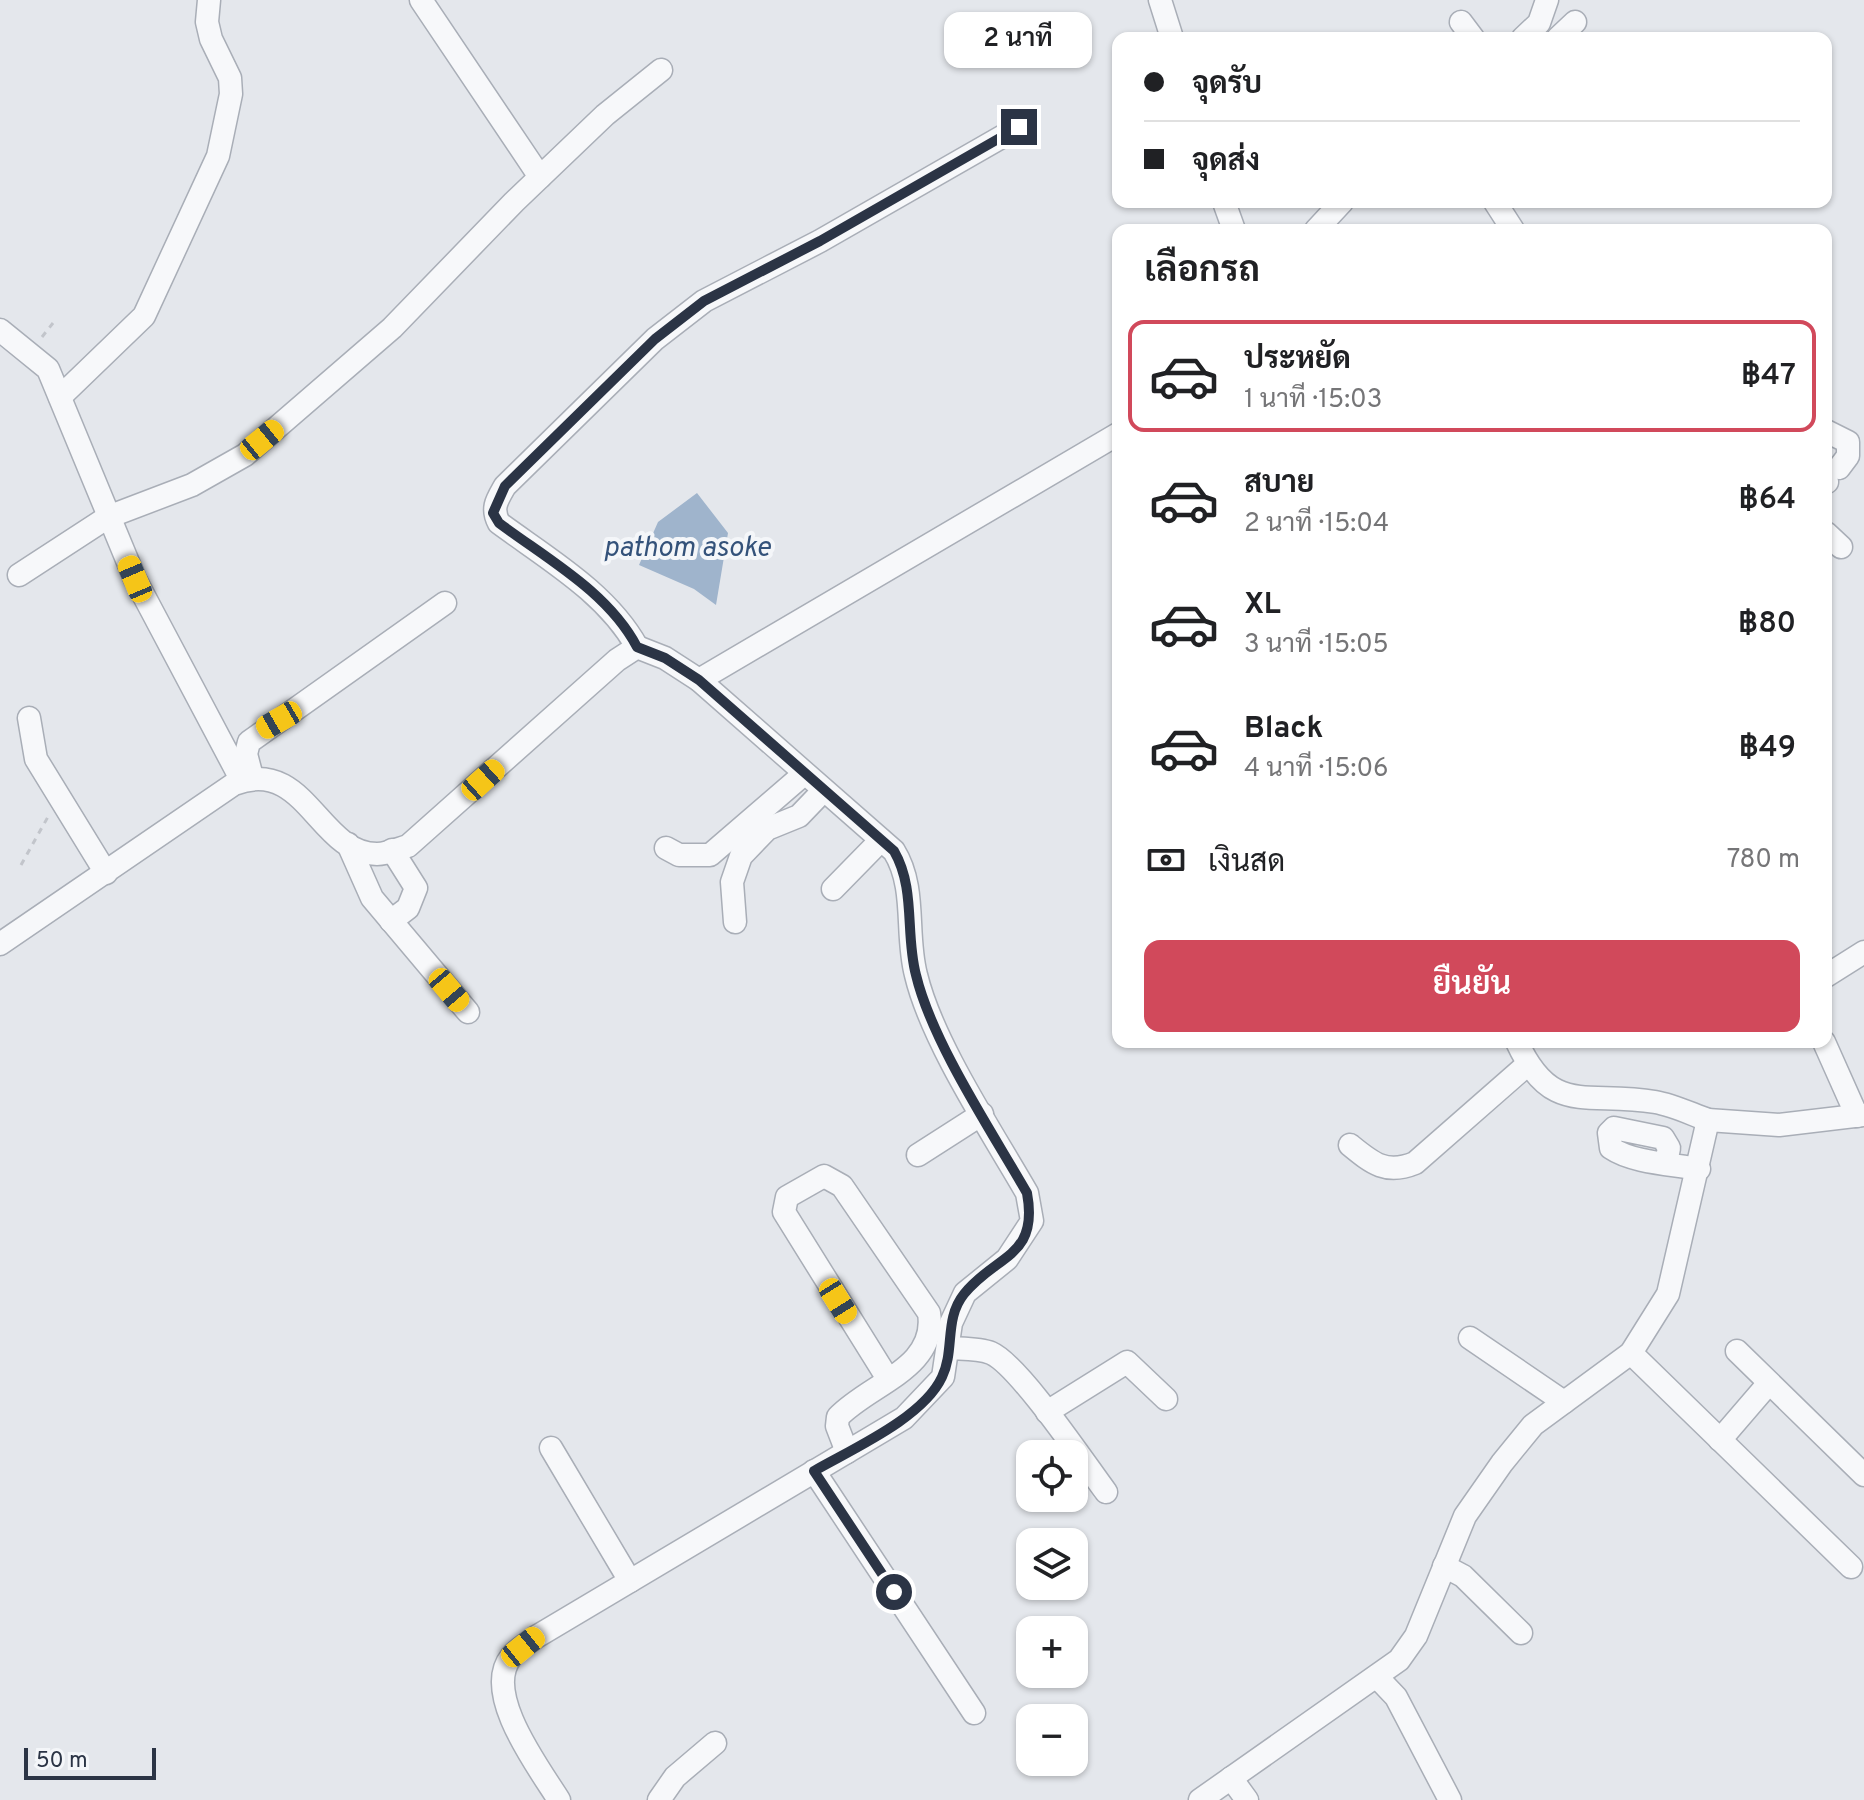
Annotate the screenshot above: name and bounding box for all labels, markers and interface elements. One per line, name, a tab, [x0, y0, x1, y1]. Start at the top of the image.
callout: 2 นาที	[945, 11, 1093, 67]
text: 2 นาที	[983, 23, 1053, 56]
text: จุดรับ	[1192, 67, 1262, 104]
route end	[1001, 109, 1037, 145]
text: จุดส่ง	[1192, 144, 1260, 181]
text: เลือกรถ	[1144, 249, 1260, 295]
icon: car	[1148, 340, 1220, 412]
text: ประหยัด	[1244, 342, 1351, 379]
text: ฿47	[1741, 358, 1796, 395]
text: 1 นาที · 15:03	[1244, 384, 1382, 417]
car	[236, 416, 288, 464]
icon: car	[1148, 464, 1220, 536]
text: สบาย	[1244, 466, 1314, 503]
text: ฿64	[1738, 482, 1796, 519]
text: 2 นาที · 15:04	[1244, 508, 1389, 541]
water label: pathom asoke	[603, 531, 771, 567]
car	[115, 552, 155, 606]
text: XL	[1244, 587, 1281, 624]
icon: car	[1148, 588, 1220, 660]
text: ฿80	[1738, 606, 1796, 643]
text: 3 นาที · 15:05	[1244, 629, 1389, 662]
car	[252, 698, 306, 742]
text: Black	[1244, 711, 1323, 748]
icon: car	[1148, 712, 1220, 784]
text: ฿49	[1738, 730, 1796, 767]
text: 4 นาที · 15:06	[1244, 753, 1389, 786]
car	[457, 755, 509, 805]
icon: cash	[1144, 838, 1188, 882]
text: 780 m	[1727, 844, 1800, 877]
text: เงินสด	[1208, 845, 1285, 882]
button: ยืนยัน	[1144, 940, 1800, 1032]
car	[424, 964, 474, 1016]
car	[815, 1274, 861, 1328]
map controls	[1016, 1440, 1088, 1776]
button: locate	[1016, 1440, 1088, 1512]
button: layers	[1016, 1528, 1088, 1600]
route start	[876, 1574, 912, 1610]
button: +	[1016, 1616, 1088, 1688]
car	[497, 1623, 549, 1671]
button: −	[1016, 1704, 1088, 1776]
scale bar	[24, 1744, 156, 1780]
text: 50 m	[36, 1748, 88, 1775]

